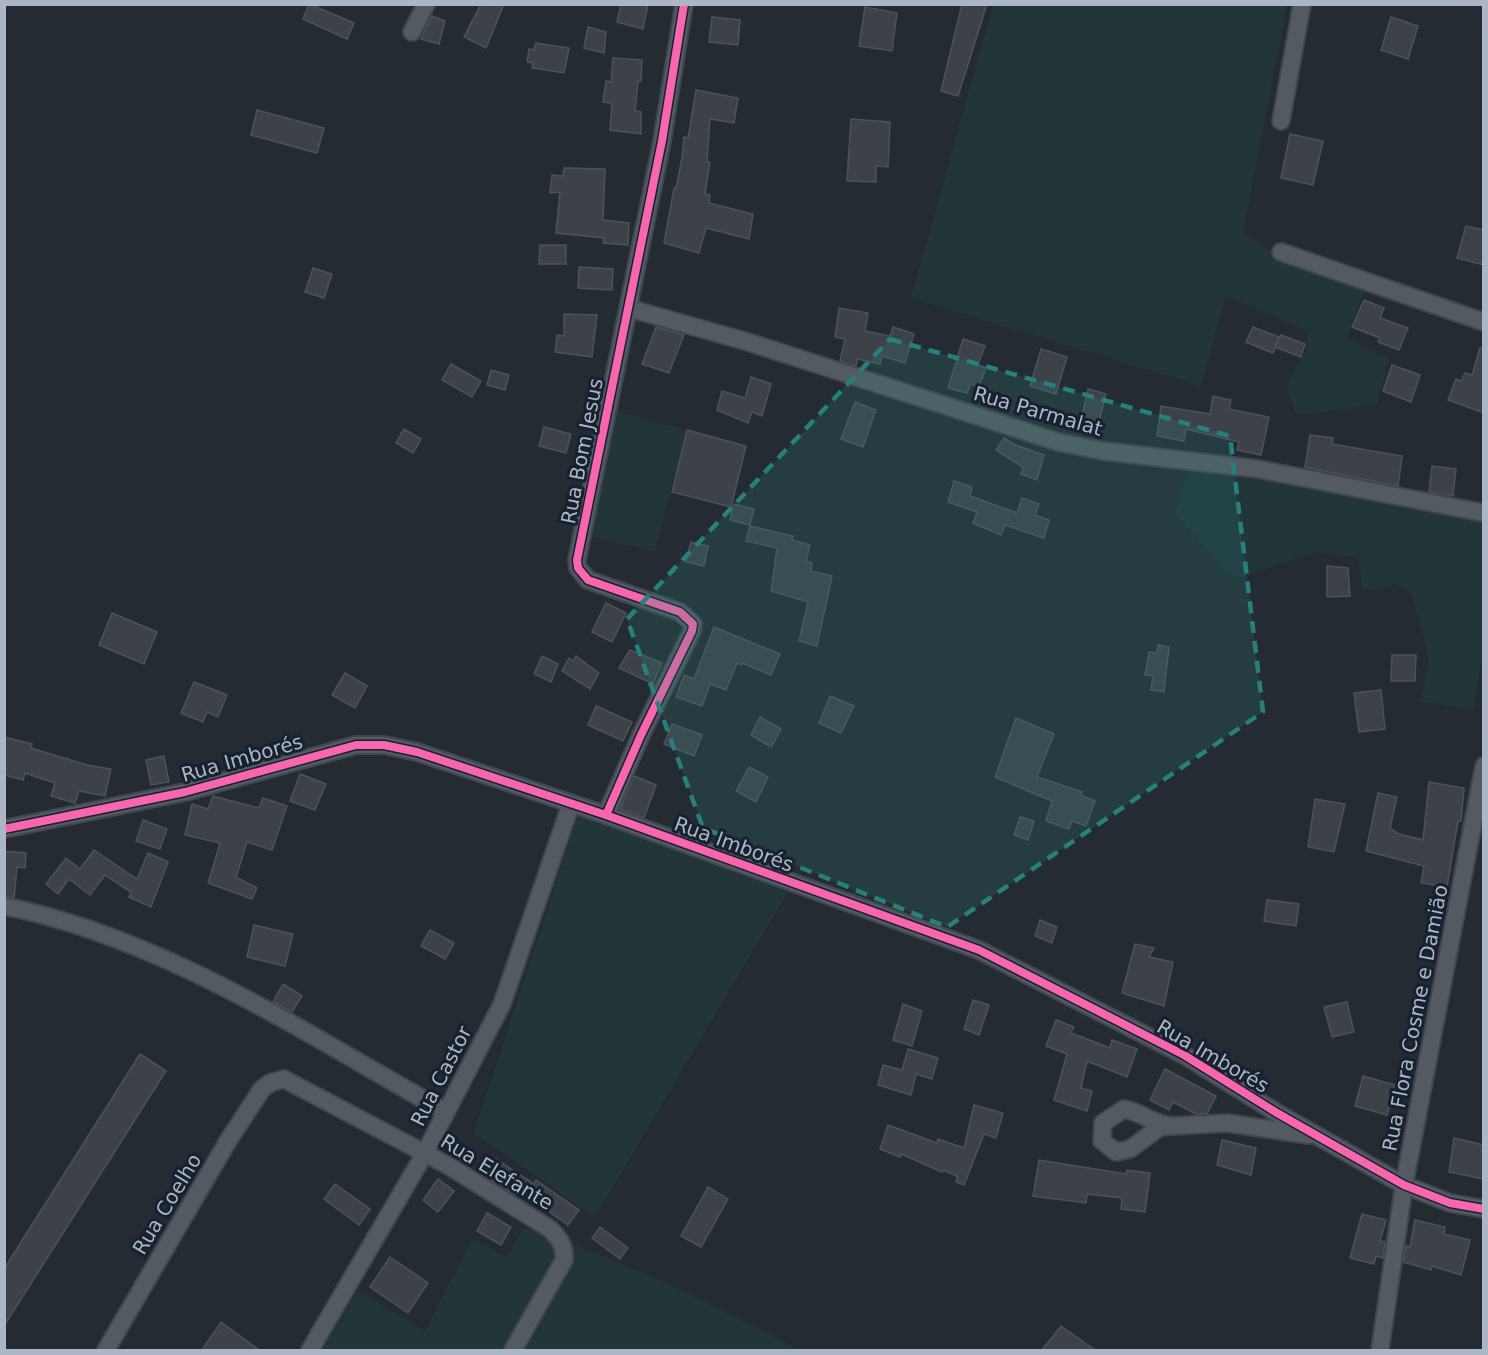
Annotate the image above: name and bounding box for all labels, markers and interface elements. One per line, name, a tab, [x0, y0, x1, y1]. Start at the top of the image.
street label: Rua Bom Jesus	[556, 376, 608, 526]
street label: Rua Parmalat	[971, 381, 1105, 441]
street label: Rua Imborés	[179, 729, 305, 787]
street label: Rua Imborés	[671, 811, 797, 877]
street label: Rua Flora Cosme e Damião	[1377, 883, 1453, 1153]
street label: Rua Imborés	[1153, 1014, 1273, 1098]
street label: Rua Castor	[406, 1021, 477, 1130]
street label: Rua Elefante	[436, 1129, 558, 1215]
street label: Rua Coelho	[128, 1149, 206, 1259]

